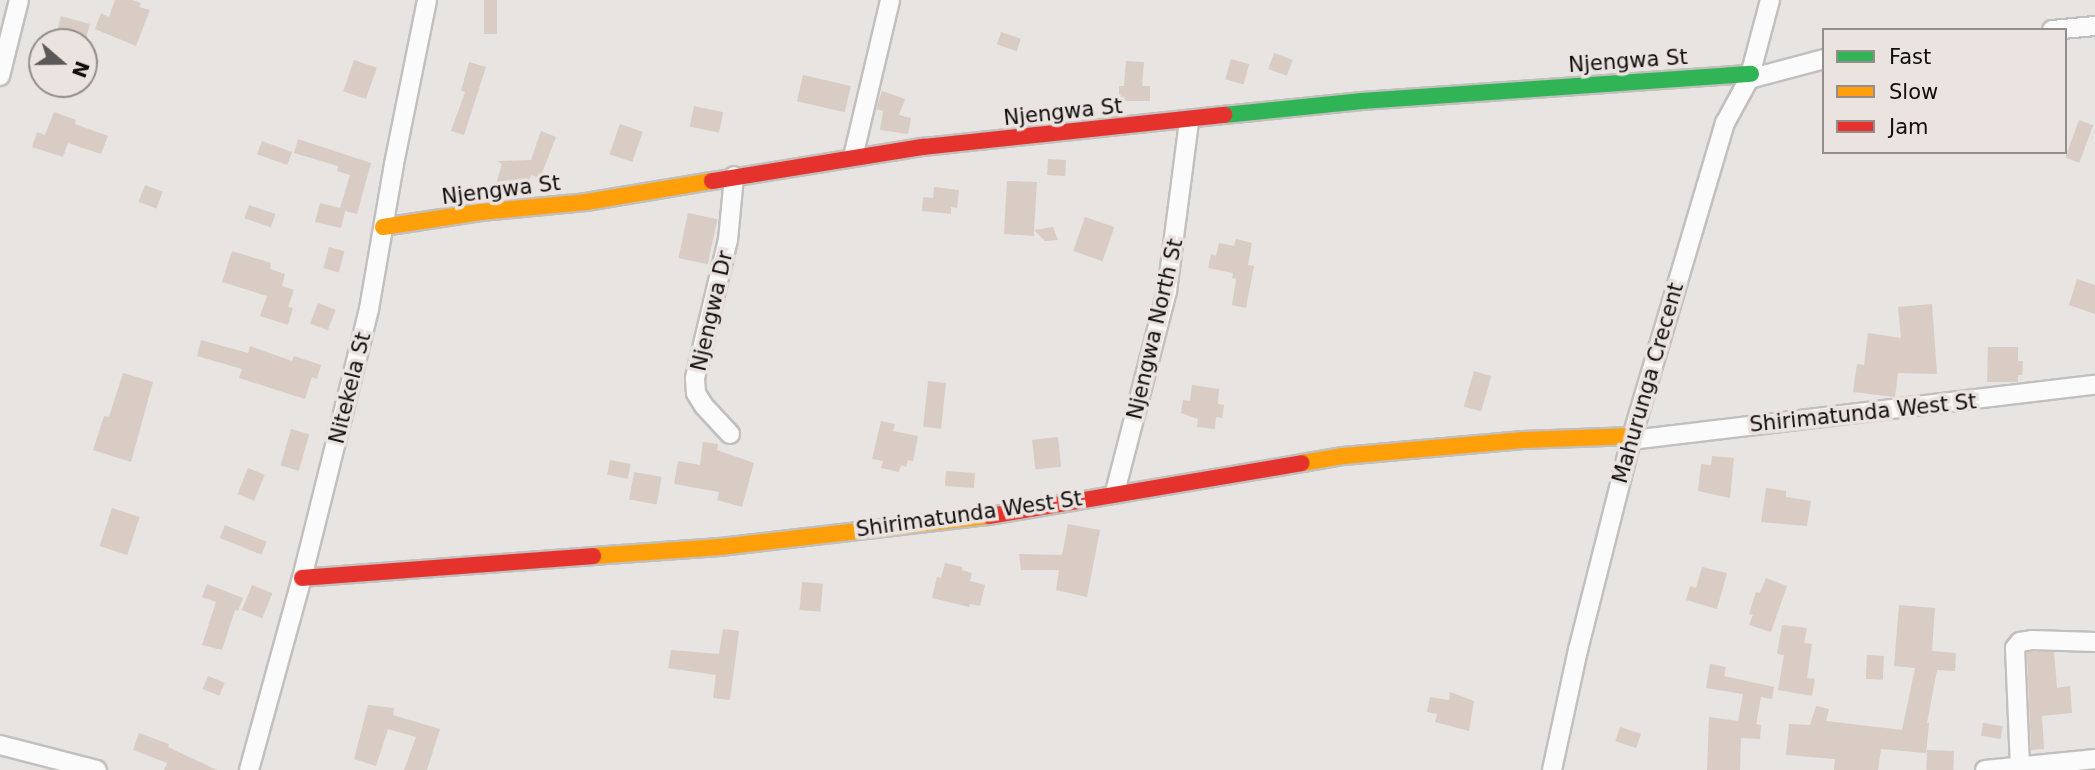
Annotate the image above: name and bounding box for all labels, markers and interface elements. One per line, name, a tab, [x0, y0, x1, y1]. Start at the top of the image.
north arrow	[28, 28, 98, 98]
legend	[1822, 28, 2067, 154]
street label: Njengwa St	[1568, 44, 1688, 78]
text: Fast	[1889, 45, 1931, 69]
text: N	[68, 58, 94, 81]
text: Slow	[1889, 80, 1938, 104]
street label: Njengwa St	[1002, 93, 1124, 131]
text: Jam	[1889, 115, 1929, 139]
street label: Njengwa St	[440, 170, 562, 210]
street label: Njengwa North St	[1122, 236, 1188, 422]
street label: Njengwa Dr	[686, 248, 738, 374]
street label: Mahurunga Crecent	[1607, 280, 1689, 486]
street label: Nitekela St	[324, 330, 376, 446]
street label: Shirimatunda West St	[1748, 389, 1978, 437]
street label: Shirimatunda West St	[854, 486, 1084, 542]

